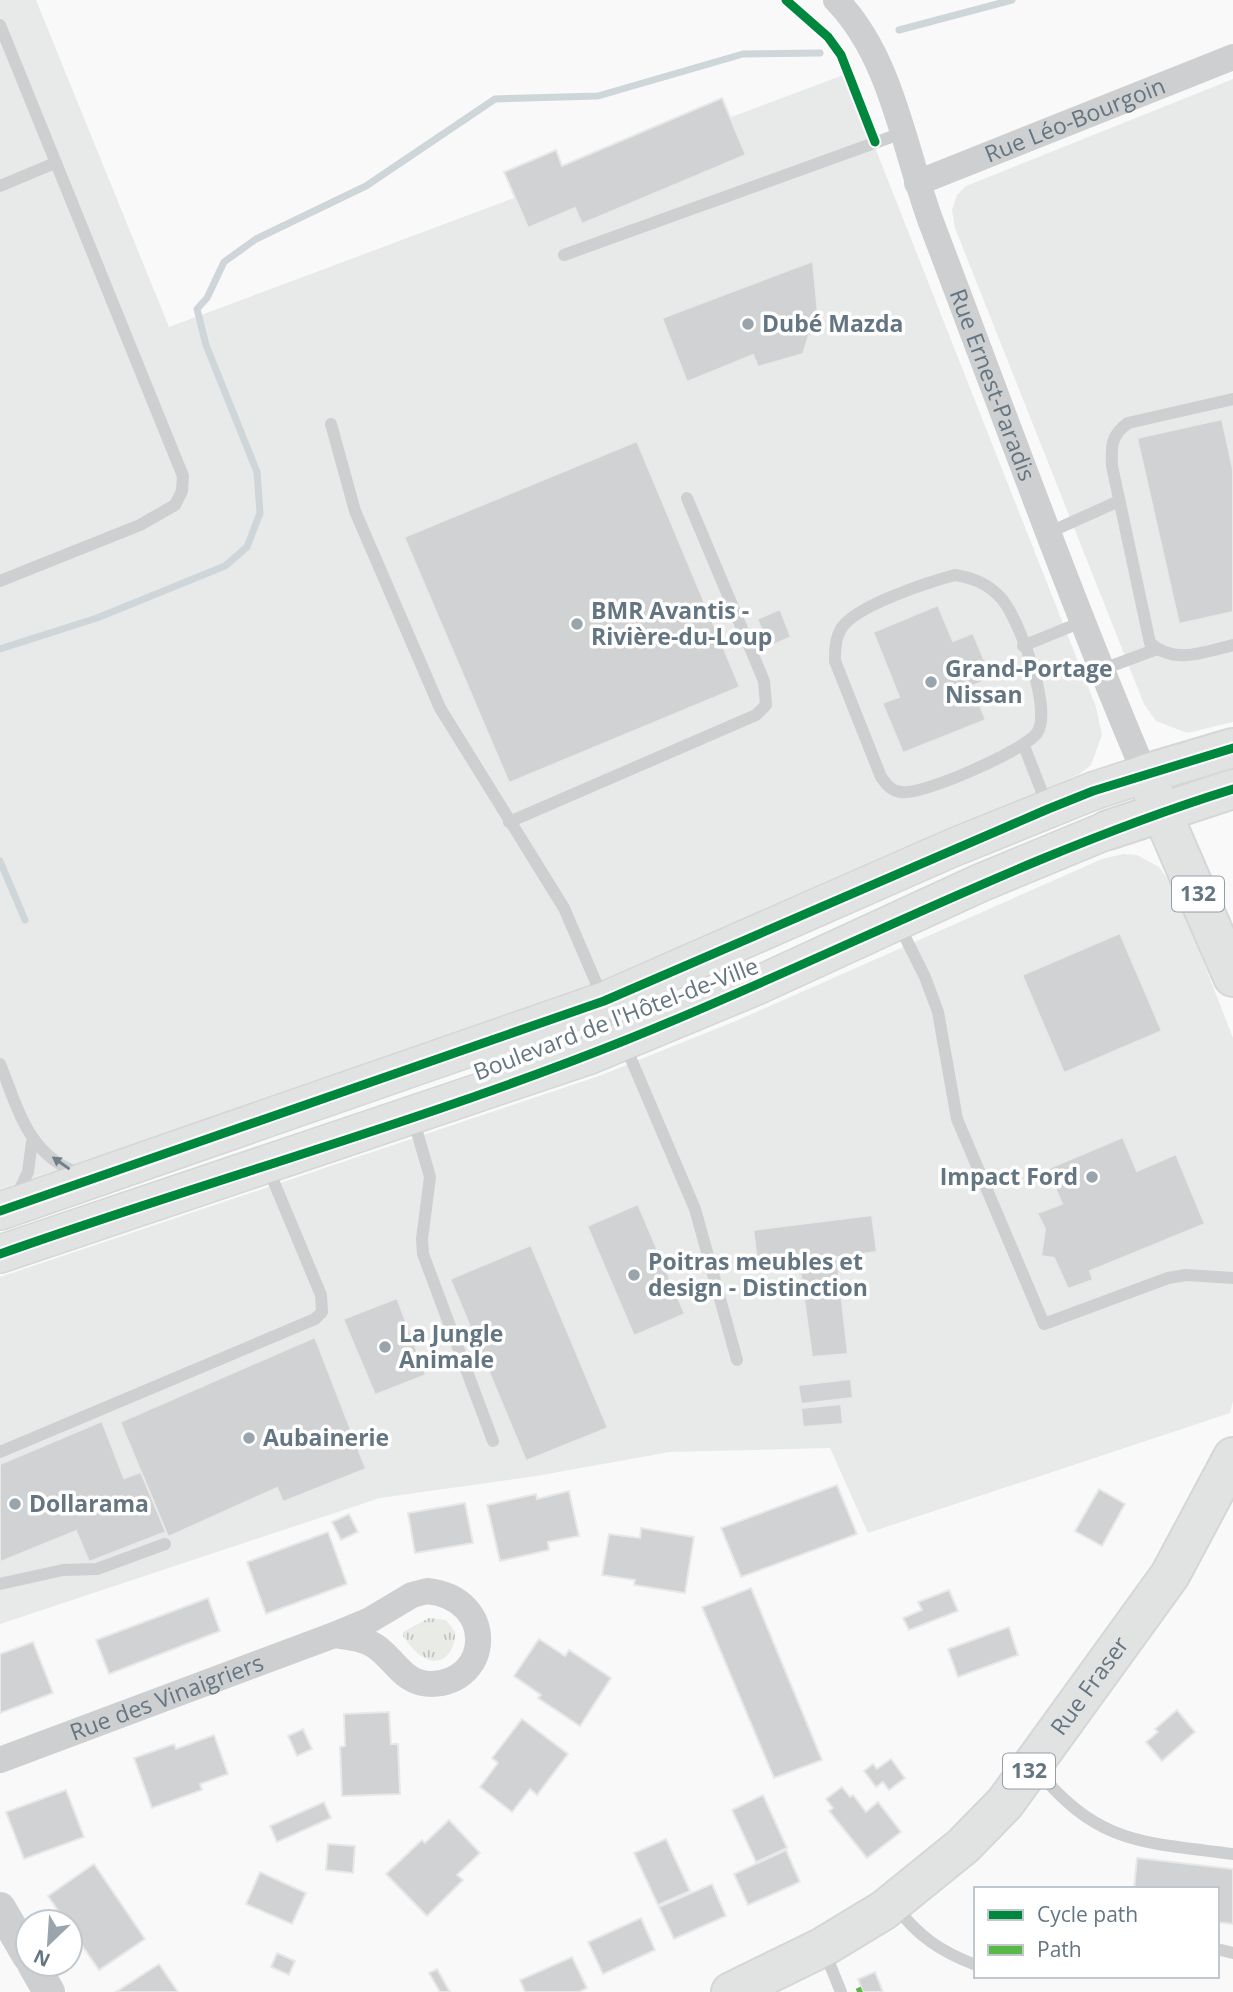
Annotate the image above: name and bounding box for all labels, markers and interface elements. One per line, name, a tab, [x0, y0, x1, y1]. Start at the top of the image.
street label: Rue Léo-Bourgoin	[979, 69, 1170, 170]
street label: Rue Ernest-Paradis	[943, 284, 1044, 485]
place label: Dubé Mazda	[762, 307, 904, 339]
marker: Dubé Mazda	[740, 316, 756, 332]
place label: BMR Avantis - Rivière-du-Loup	[591, 594, 772, 652]
marker: BMR Avantis - Rivière-du-Loup	[569, 616, 585, 632]
place label: Grand-Portage Nissan	[945, 652, 1113, 710]
marker: Grand-Portage Nissan	[923, 674, 939, 690]
road number: 132	[1172, 876, 1224, 912]
street label: Boulevard de l'Hôtel-de-Ville	[469, 949, 763, 1087]
one-way arrow	[51, 1157, 71, 1170]
place label: Impact Ford	[940, 1160, 1078, 1192]
marker: Impact Ford	[1084, 1169, 1100, 1185]
place label: Poitras meubles et design - Distinction	[648, 1245, 868, 1303]
marker: Poitras meubles et design - Distinction	[626, 1267, 642, 1283]
place label: La Jungle Animale	[399, 1317, 503, 1375]
marker: La Jungle Animale	[377, 1339, 393, 1355]
place label: Aubainerie	[263, 1421, 389, 1453]
marker: Aubainerie	[241, 1430, 257, 1446]
place label: Dollarama	[29, 1487, 149, 1519]
marker: Dollarama	[7, 1496, 23, 1512]
street label: Rue Fraser	[1042, 1629, 1136, 1741]
street label: Rue des Vinaigriers	[65, 1646, 268, 1747]
road number: 132	[1003, 1754, 1055, 1788]
legend	[974, 1887, 1219, 1978]
text: Cycle path	[1037, 1900, 1138, 1928]
north arrow	[14, 1908, 84, 1978]
text: Path	[1037, 1935, 1082, 1963]
text: N	[29, 1943, 54, 1973]

